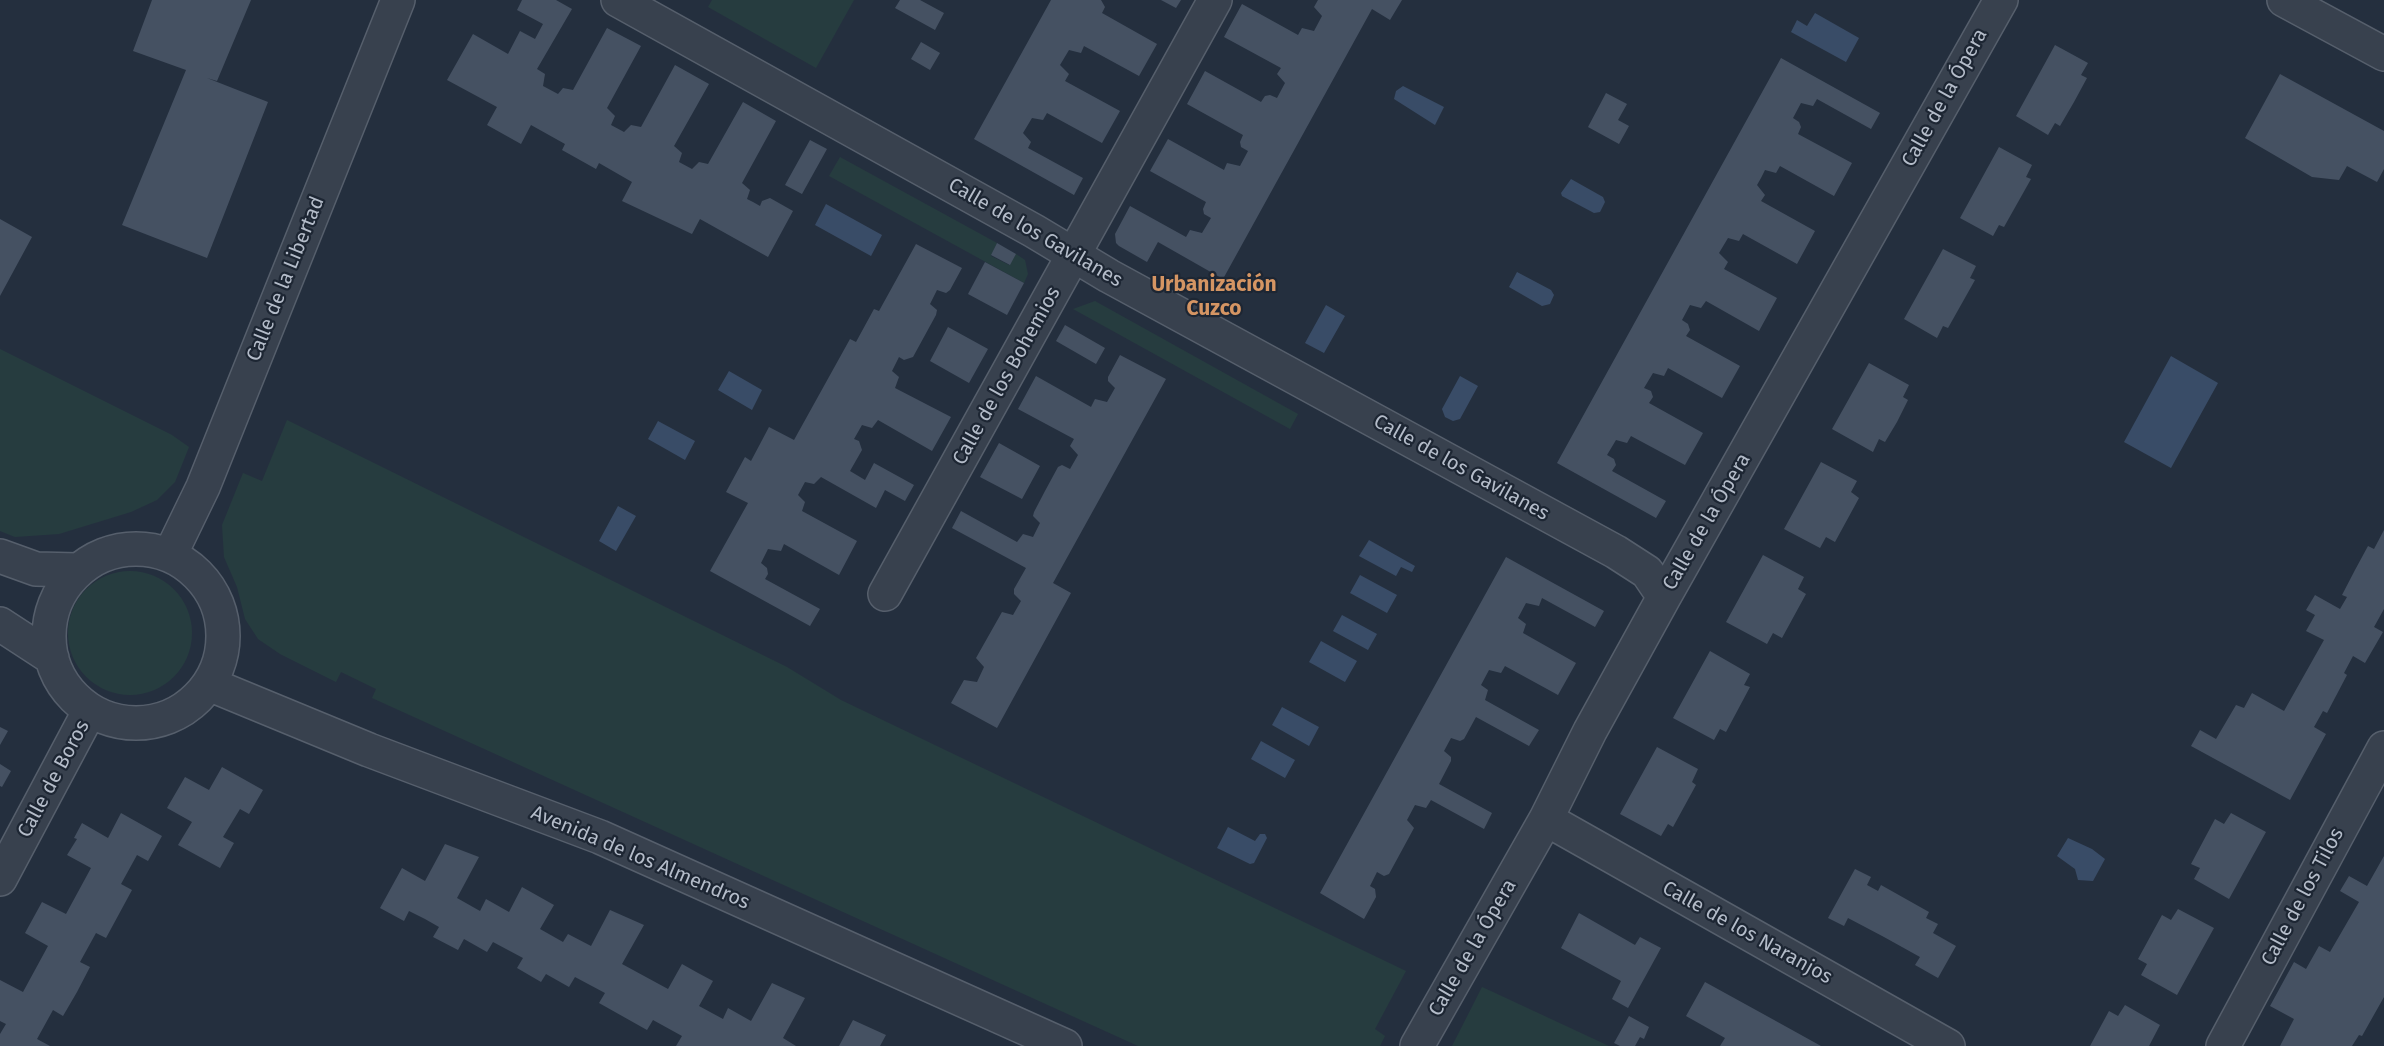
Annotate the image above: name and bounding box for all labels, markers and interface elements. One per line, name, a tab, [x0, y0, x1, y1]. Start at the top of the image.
street label: Calle de la Ópera	[1897, 25, 1993, 171]
street label: Calle de los Gavilanes	[944, 173, 1126, 293]
street label: Calle de la Libertad	[242, 193, 330, 365]
district label: Urbanización Cuzco	[1151, 272, 1277, 322]
street label: Calle de los Bohemios	[948, 283, 1066, 469]
street label: Calle de los Gavilanes	[1369, 410, 1553, 526]
street label: Calle de la Ópera	[1658, 449, 1756, 595]
street label: Calle de Boros	[13, 716, 95, 842]
street label: Avenida de los Almendros	[527, 801, 753, 915]
street label: Calle de los Tilos	[2257, 824, 2349, 970]
street label: Calle de la Ópera	[1424, 875, 1522, 1021]
street label: Calle de los Naranjos	[1658, 876, 1836, 990]

